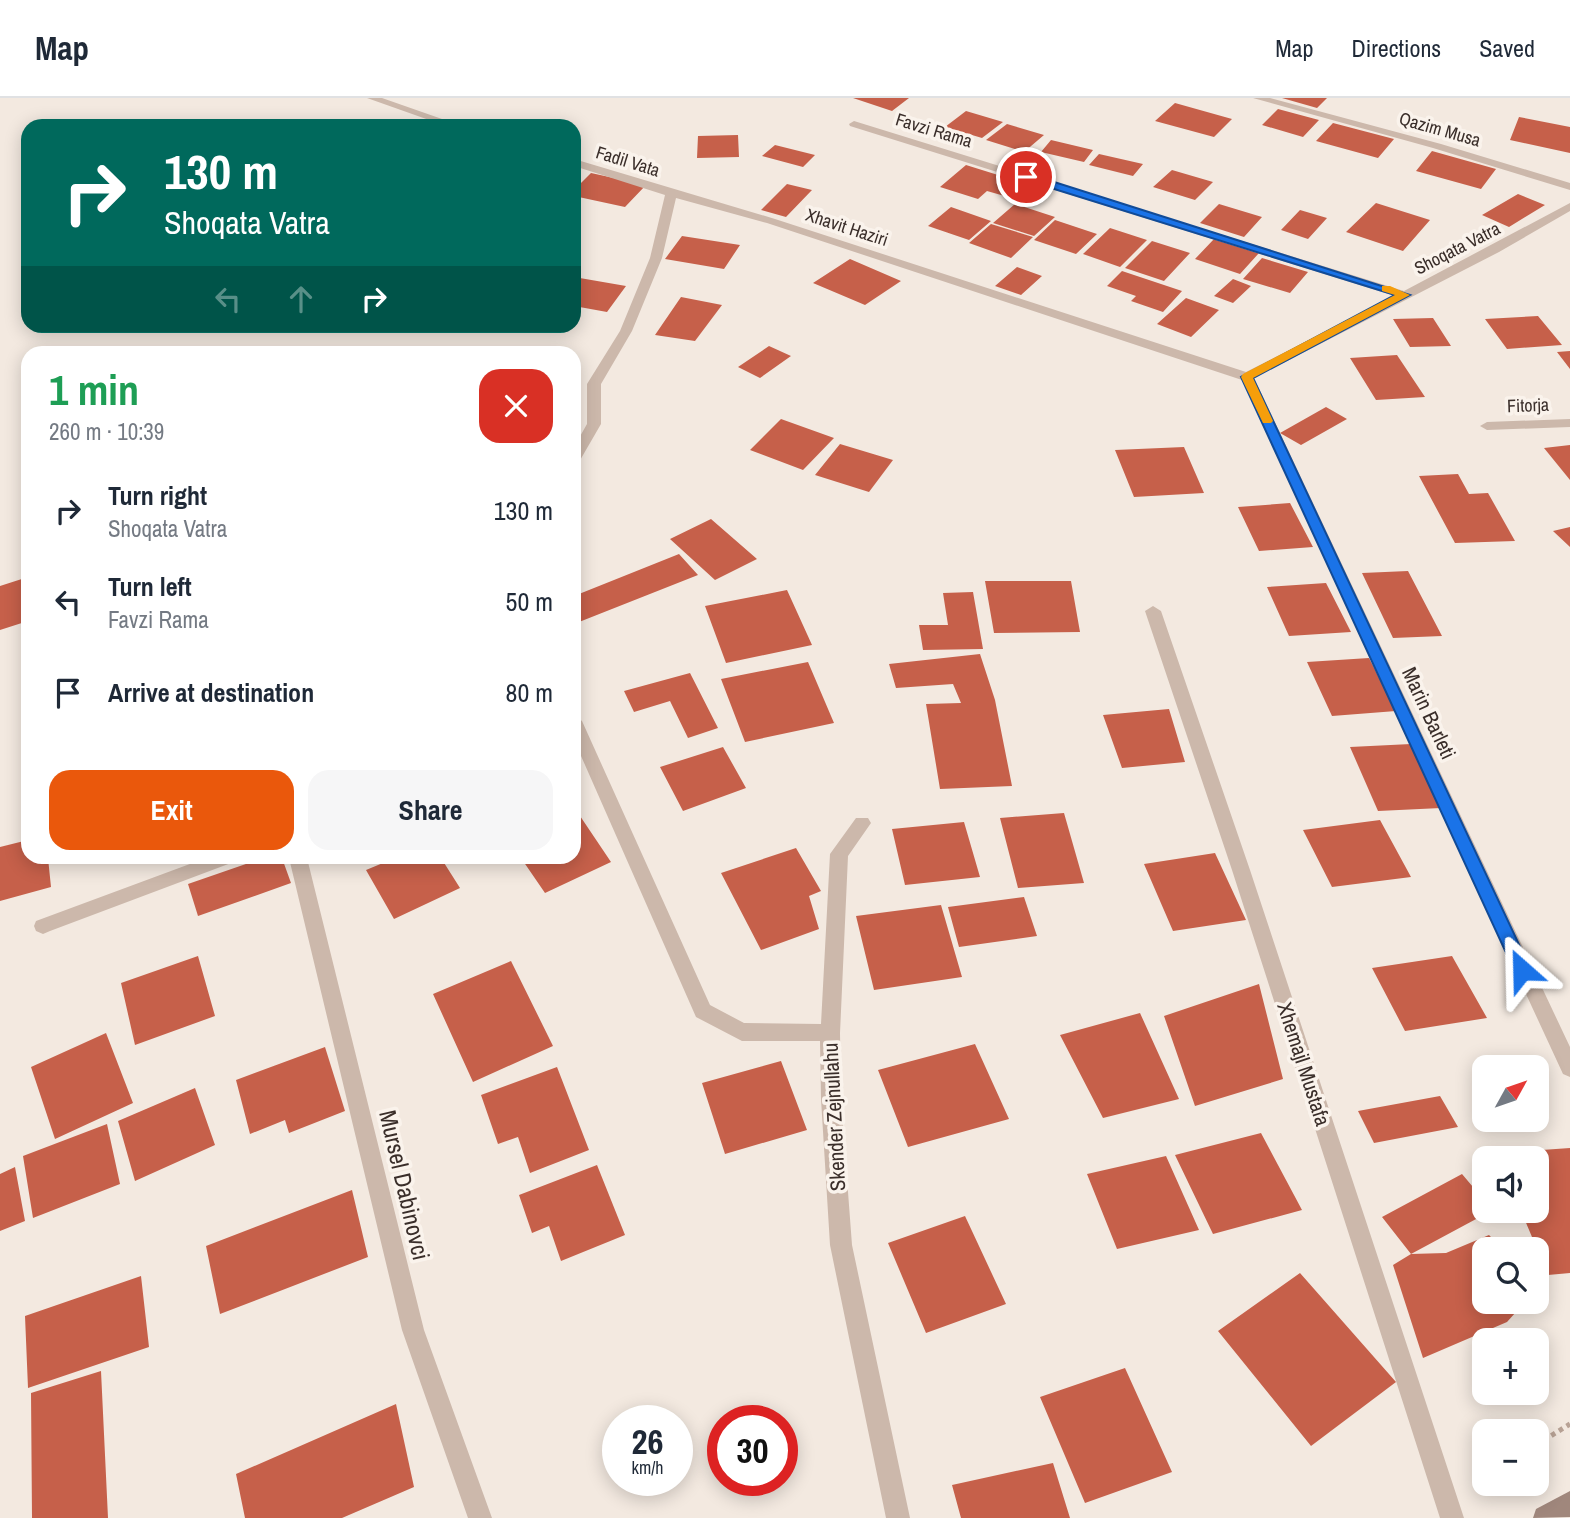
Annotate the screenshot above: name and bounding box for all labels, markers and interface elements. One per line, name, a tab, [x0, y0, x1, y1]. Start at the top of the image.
text: Map	[35, 26, 89, 70]
text: Map	[1275, 32, 1313, 64]
text: Directions	[1351, 32, 1441, 64]
text: Saved	[1479, 32, 1535, 64]
street label: Qazim Musa	[1396, 105, 1484, 153]
street label: Favzi Rama	[893, 107, 975, 153]
text: 130 m	[164, 138, 278, 204]
street label: Fadil Vata	[593, 139, 663, 183]
icon: right	[49, 147, 140, 238]
pin	[996, 147, 1056, 207]
icon: arrive	[1007, 158, 1045, 196]
text: Shoqata Vatra	[164, 201, 330, 244]
street label: Xhavit Haziri	[803, 202, 891, 252]
street label: Shoqata Vatra	[1410, 216, 1504, 280]
icon: left	[209, 280, 247, 318]
icon: ahead	[282, 280, 320, 318]
icon: right	[355, 280, 393, 318]
text: 1 min	[49, 362, 139, 418]
button: close	[479, 369, 553, 443]
street label: Fitorja	[1507, 392, 1549, 418]
text: 260 m · 10:39	[49, 416, 164, 447]
text: Turn right	[108, 478, 207, 513]
icon: right	[49, 492, 87, 530]
text: 130 m	[494, 493, 553, 528]
text: Shoqata Vatra	[108, 513, 227, 544]
text: Turn left	[108, 569, 192, 604]
icon: left	[49, 583, 87, 621]
text: 50 m	[506, 584, 553, 619]
text: Favzi Rama	[108, 604, 209, 635]
street label: Marin Barleti	[1395, 662, 1463, 764]
icon: arrive	[49, 674, 87, 712]
text: Arrive at destination	[108, 675, 314, 710]
text: 80 m	[506, 675, 553, 710]
button: Exit	[49, 770, 294, 850]
button: Share	[308, 770, 553, 850]
position arrow	[1485, 933, 1559, 1007]
street label: Xhemajl Mustafa	[1270, 999, 1338, 1130]
street label: Skender Zejnullahu	[816, 1042, 852, 1192]
north arrow	[1472, 1055, 1549, 1132]
map controls	[1472, 1055, 1549, 1496]
street label: Mursel Dabinovci	[372, 1107, 438, 1263]
button: sound	[1472, 1146, 1549, 1223]
button: search	[1472, 1237, 1549, 1314]
button: +	[1472, 1328, 1549, 1405]
speed limit sign: 30	[707, 1405, 798, 1496]
text: 26	[632, 1418, 663, 1465]
button: −	[1472, 1419, 1549, 1496]
text: km/h	[632, 1455, 664, 1480]

